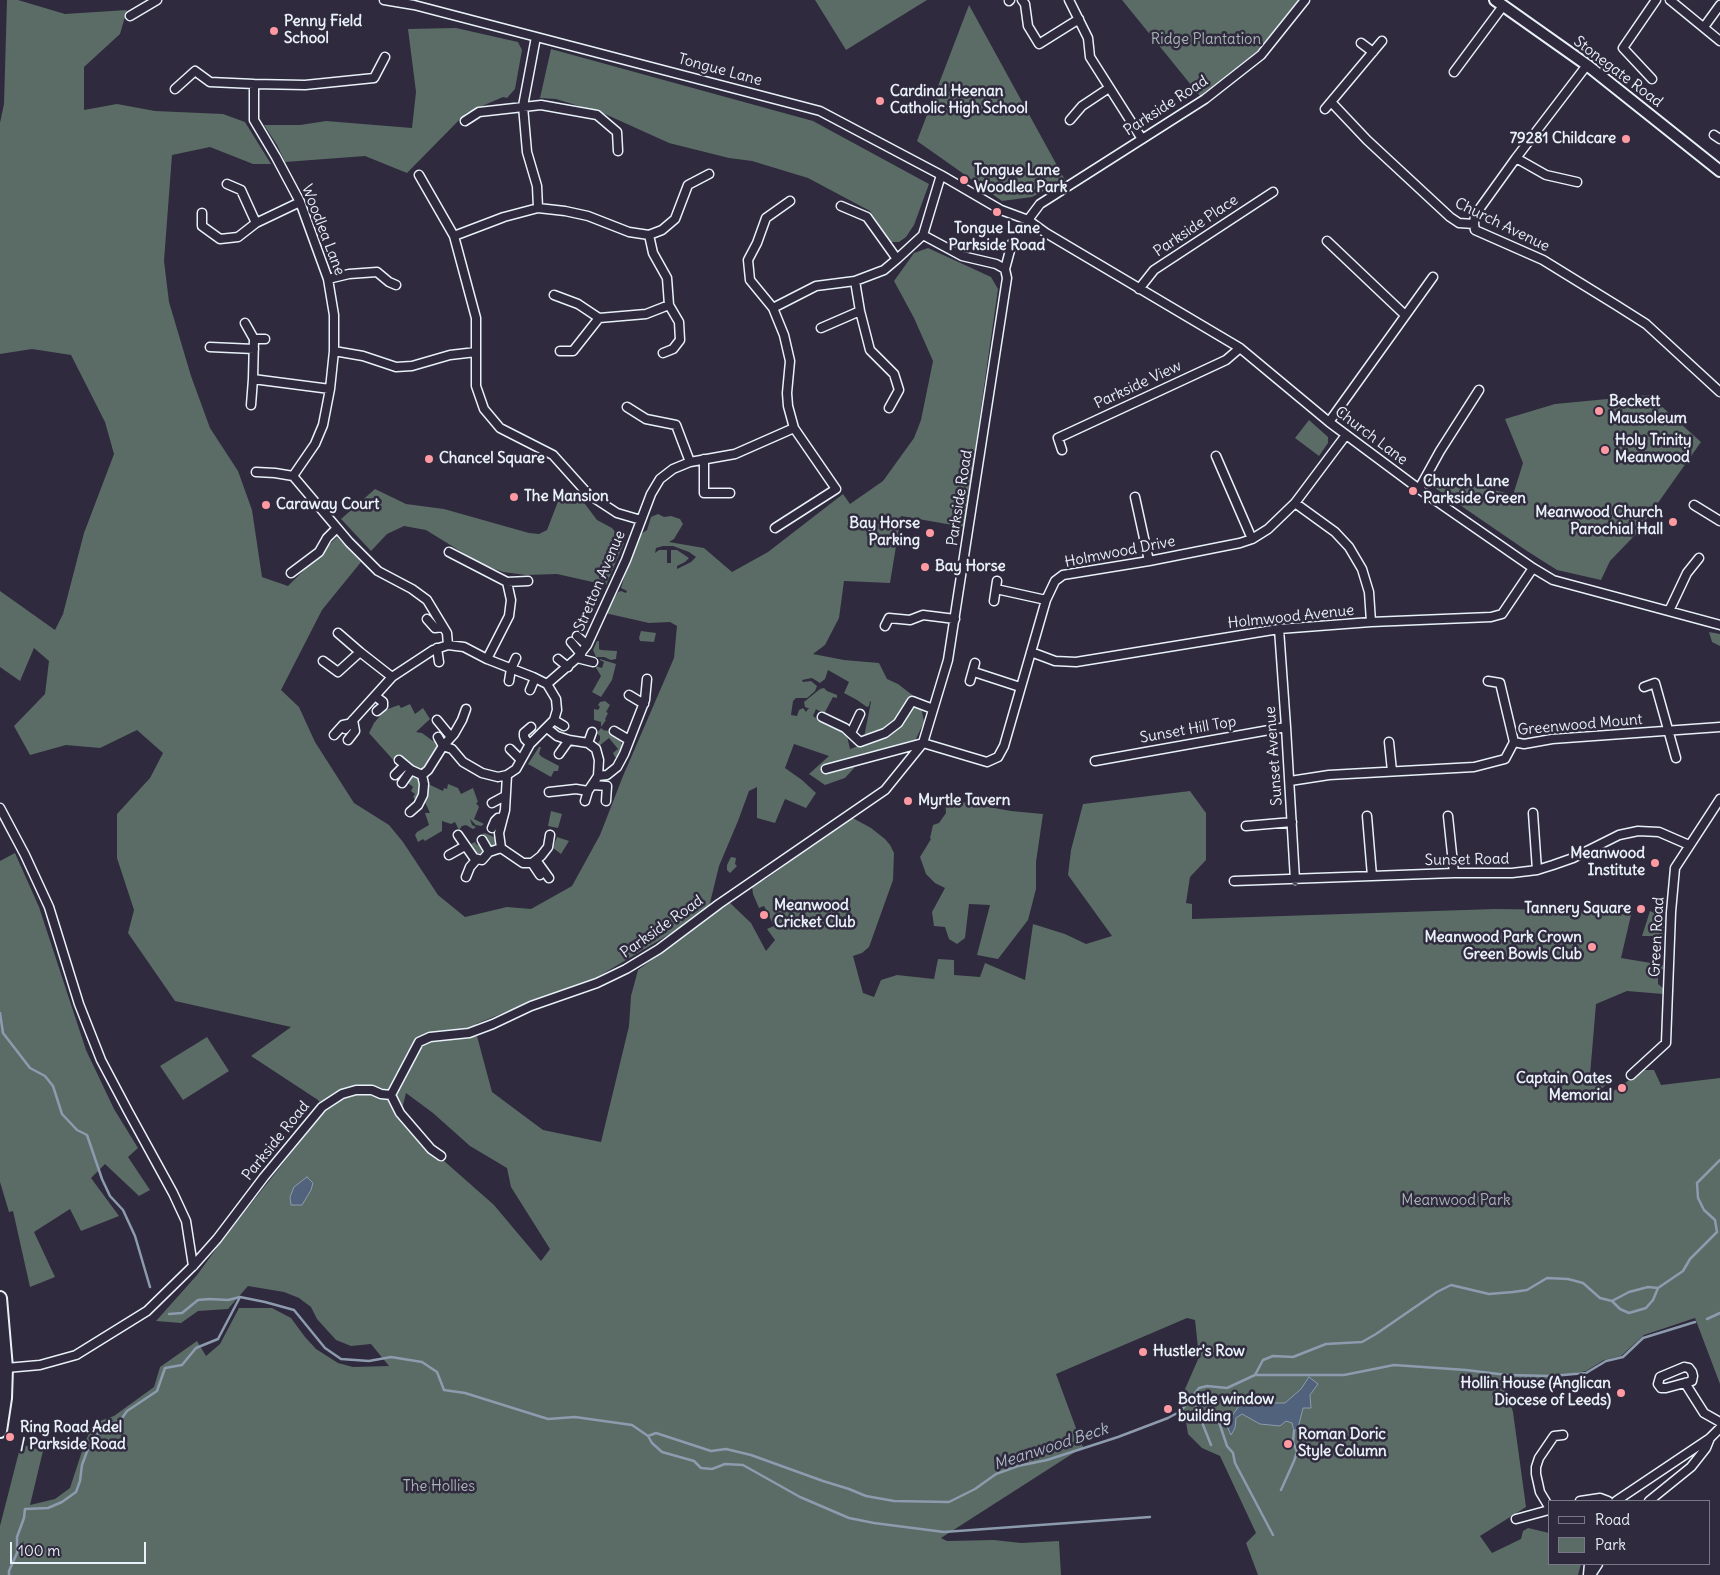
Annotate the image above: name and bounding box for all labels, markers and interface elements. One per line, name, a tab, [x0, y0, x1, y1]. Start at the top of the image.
place label: Penny Field School	[284, 13, 362, 48]
marker: Penny Field School	[268, 25, 280, 37]
park label: Ridge Plantation	[1151, 31, 1261, 49]
street label: Stonegate Road	[1570, 33, 1666, 111]
street label: Tongue Lane	[676, 50, 764, 90]
street label: Parkside Road	[1121, 72, 1211, 140]
place label: Cardinal Heenan Catholic High School	[890, 83, 1028, 118]
marker: Cardinal Heenan Catholic High School	[874, 95, 886, 107]
place label: 79281 Childcare	[1510, 130, 1616, 148]
marker: 79281 Childcare	[1620, 133, 1632, 145]
place label: Tongue Lane Woodlea Park	[974, 162, 1067, 197]
marker: Tongue Lane Woodlea Park	[958, 174, 970, 186]
street label: Woodlea Lane	[297, 182, 349, 278]
street label: Parkside Place	[1150, 191, 1242, 261]
street label: Church Avenue	[1452, 194, 1552, 256]
marker: Tongue Lane Parkside Road	[991, 206, 1003, 218]
place label: Tongue Lane Parkside Road	[949, 220, 1045, 255]
street label: Parkside View	[1092, 357, 1184, 413]
place label: Beckett Mausoleum	[1609, 393, 1687, 428]
street label: Church Lane	[1331, 403, 1411, 469]
marker: Beckett Mausoleum	[1593, 405, 1605, 417]
place label: Holy Trinity Meanwood	[1615, 432, 1692, 467]
marker: Holy Trinity Meanwood	[1599, 444, 1611, 456]
street label: Parkside Road	[944, 449, 976, 547]
place label: Chancel Square	[439, 450, 545, 468]
marker: Chancel Square	[423, 453, 435, 465]
place label: Church Lane Parkside Green	[1423, 473, 1526, 508]
marker: Church Lane Parkside Green	[1407, 485, 1419, 497]
place label: The Mansion	[524, 488, 609, 506]
marker: The Mansion	[508, 491, 520, 503]
place label: Caraway Court	[276, 496, 379, 514]
marker: Caraway Court	[260, 499, 272, 511]
place label: Meanwood Church Parochial Hall	[1535, 504, 1663, 539]
place label: Bay Horse Parking	[849, 515, 920, 550]
marker: Meanwood Church Parochial Hall	[1667, 516, 1679, 528]
marker: Bay Horse Parking	[924, 527, 936, 539]
street label: Stretton Avenue	[571, 528, 629, 634]
street label: Holmwood Drive	[1063, 532, 1177, 572]
place label: Bay Horse	[935, 558, 1006, 576]
marker: Bay Horse	[919, 561, 931, 573]
street label: Holmwood Avenue	[1227, 601, 1355, 633]
street label: Sunset Avenue	[1262, 706, 1286, 806]
street label: Greenwood Mount	[1517, 711, 1643, 739]
street label: Sunset Hill Top	[1138, 713, 1238, 747]
place label: Myrtle Tavern	[918, 792, 1010, 810]
marker: Myrtle Tavern	[902, 795, 914, 807]
place label: Meanwood Institute	[1570, 845, 1645, 880]
street label: Sunset Road	[1425, 850, 1509, 870]
marker: Meanwood Institute	[1649, 857, 1661, 869]
street label: Parkside Road	[617, 892, 707, 962]
place label: Meanwood Cricket Club	[774, 897, 855, 932]
street label: Green Road	[1646, 897, 1668, 977]
place label: Tannery Square	[1524, 900, 1631, 918]
marker: Tannery Square	[1635, 903, 1647, 915]
marker: Meanwood Cricket Club	[758, 909, 770, 921]
place label: Meanwood Park Crown Green Bowls Club	[1424, 929, 1582, 964]
marker: Meanwood Park Crown Green Bowls Club	[1586, 941, 1598, 953]
place label: Captain Oates Memorial	[1516, 1070, 1612, 1105]
marker: Captain Oates Memorial	[1616, 1082, 1628, 1094]
street label: Parkside Road	[239, 1098, 313, 1184]
park label: Meanwood Park	[1401, 1192, 1511, 1210]
place label: Hustler's Row	[1153, 1343, 1245, 1361]
marker: Hustler's Row	[1137, 1346, 1149, 1358]
place label: Hollin House (Anglican Diocese of Leeds)	[1461, 1375, 1611, 1410]
marker: Hollin House (Anglican Diocese of Leeds)	[1615, 1387, 1627, 1399]
place label: Bottle window building	[1178, 1391, 1274, 1426]
marker: Bottle window building	[1162, 1403, 1174, 1415]
place label: Ring Road Adel / Parkside Road	[20, 1419, 126, 1454]
water label: Meanwood Beck	[991, 1419, 1111, 1475]
place label: Roman Doric Style Column	[1298, 1426, 1387, 1461]
marker: Ring Road Adel / Parkside Road	[4, 1431, 16, 1443]
marker: Roman Doric Style Column	[1282, 1438, 1294, 1450]
park label: The Hollies	[403, 1478, 475, 1496]
legend	[1548, 1500, 1710, 1565]
text: Road	[1595, 1510, 1630, 1529]
scale bar	[12, 1532, 149, 1564]
text: Park	[1595, 1535, 1626, 1554]
text: 100 m	[18, 1541, 60, 1560]

